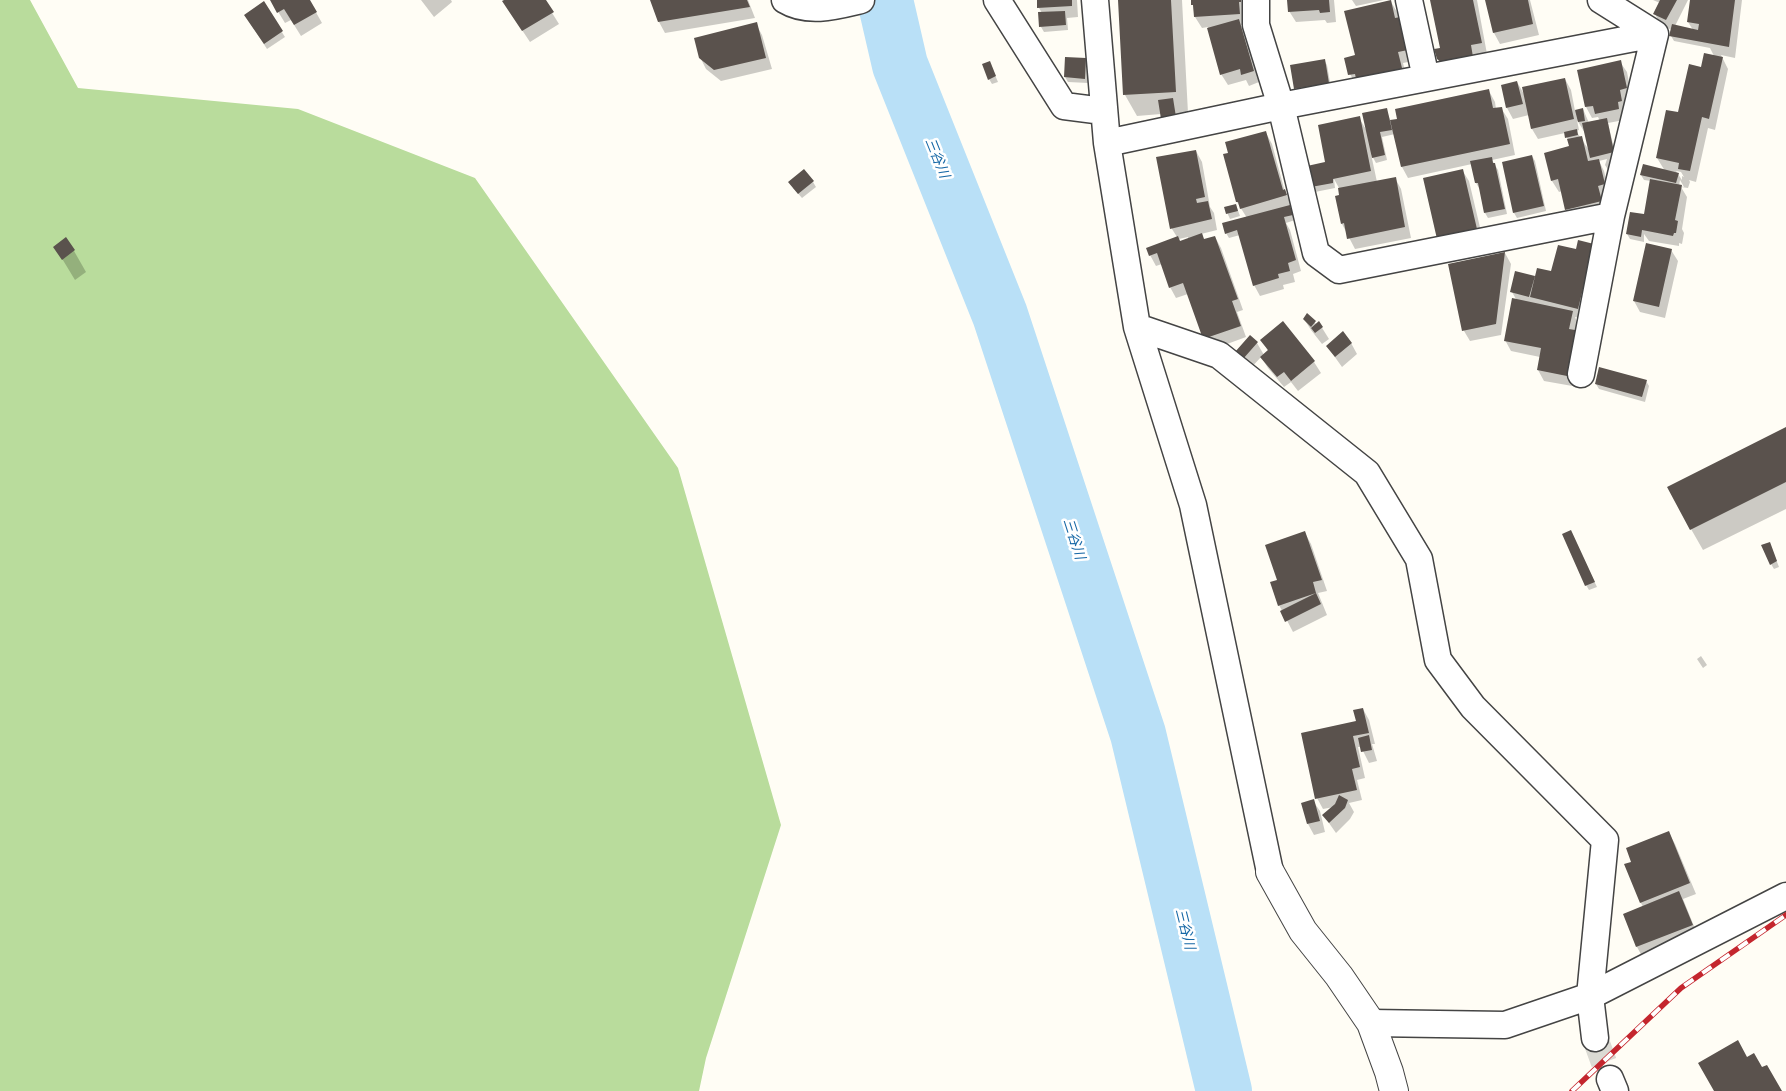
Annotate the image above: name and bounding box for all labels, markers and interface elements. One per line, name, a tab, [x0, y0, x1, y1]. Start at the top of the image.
water label: 三谷川	[921, 135, 953, 181]
water label: 三谷川	[1060, 516, 1088, 562]
water label: 三谷川	[1172, 907, 1198, 951]

